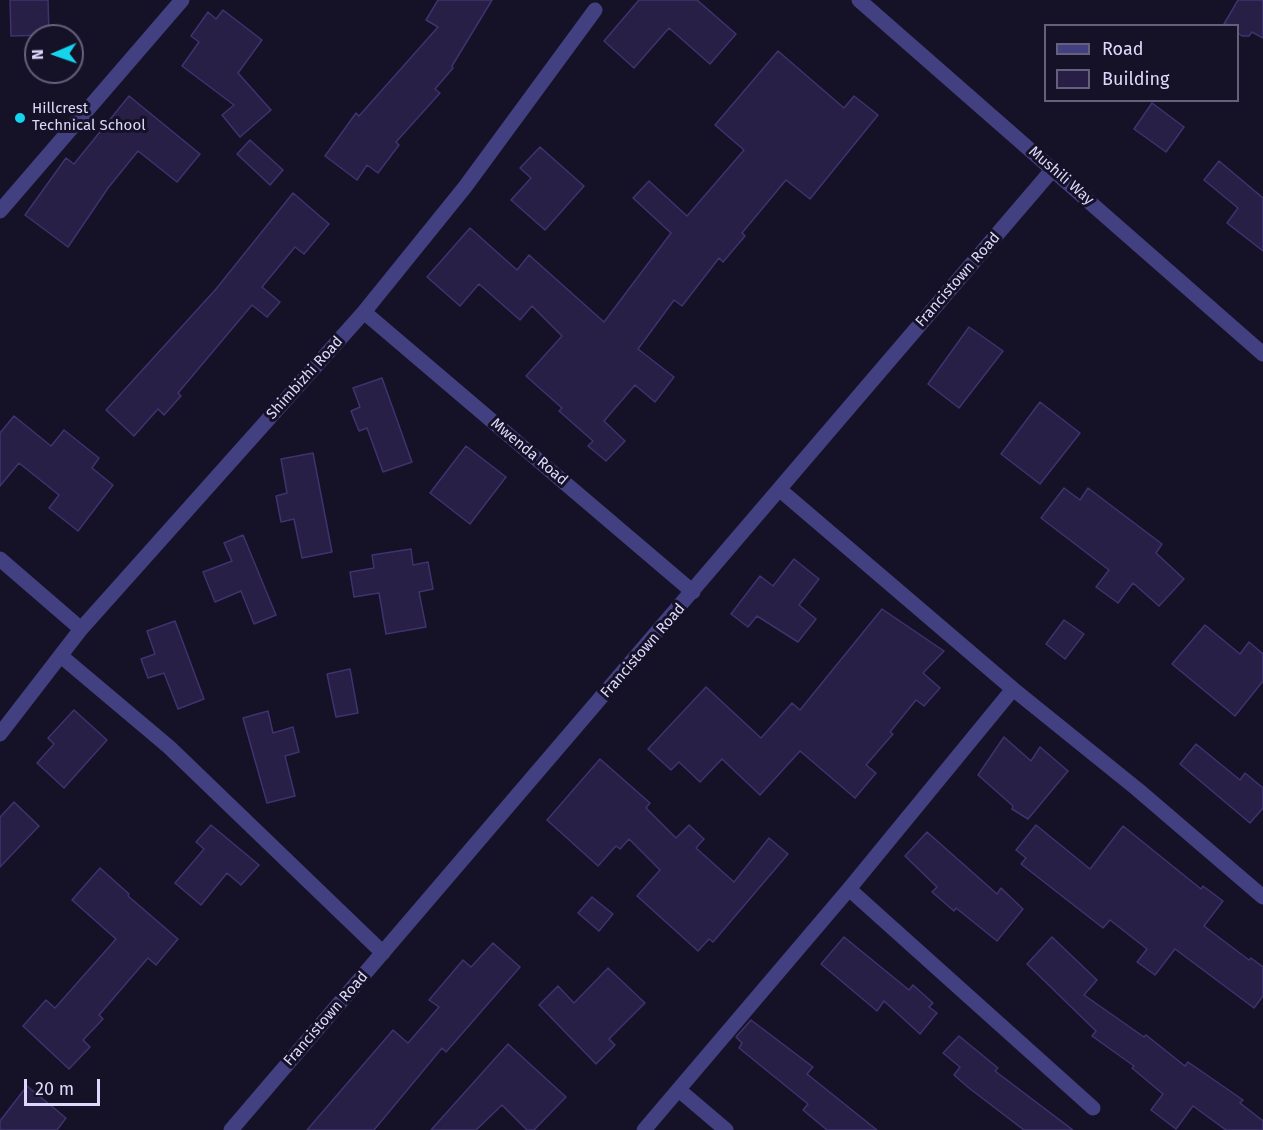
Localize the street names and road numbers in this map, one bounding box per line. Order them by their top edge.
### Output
street label: Mushili Way [1025,143,1097,209]
street label: Francistown Road [912,229,1004,331]
street label: Shimbizhi Road [263,333,347,423]
street label: Mwenda Road [487,415,571,489]
street label: Francistown Road [597,600,689,702]
street label: Francistown Road [280,968,372,1070]

